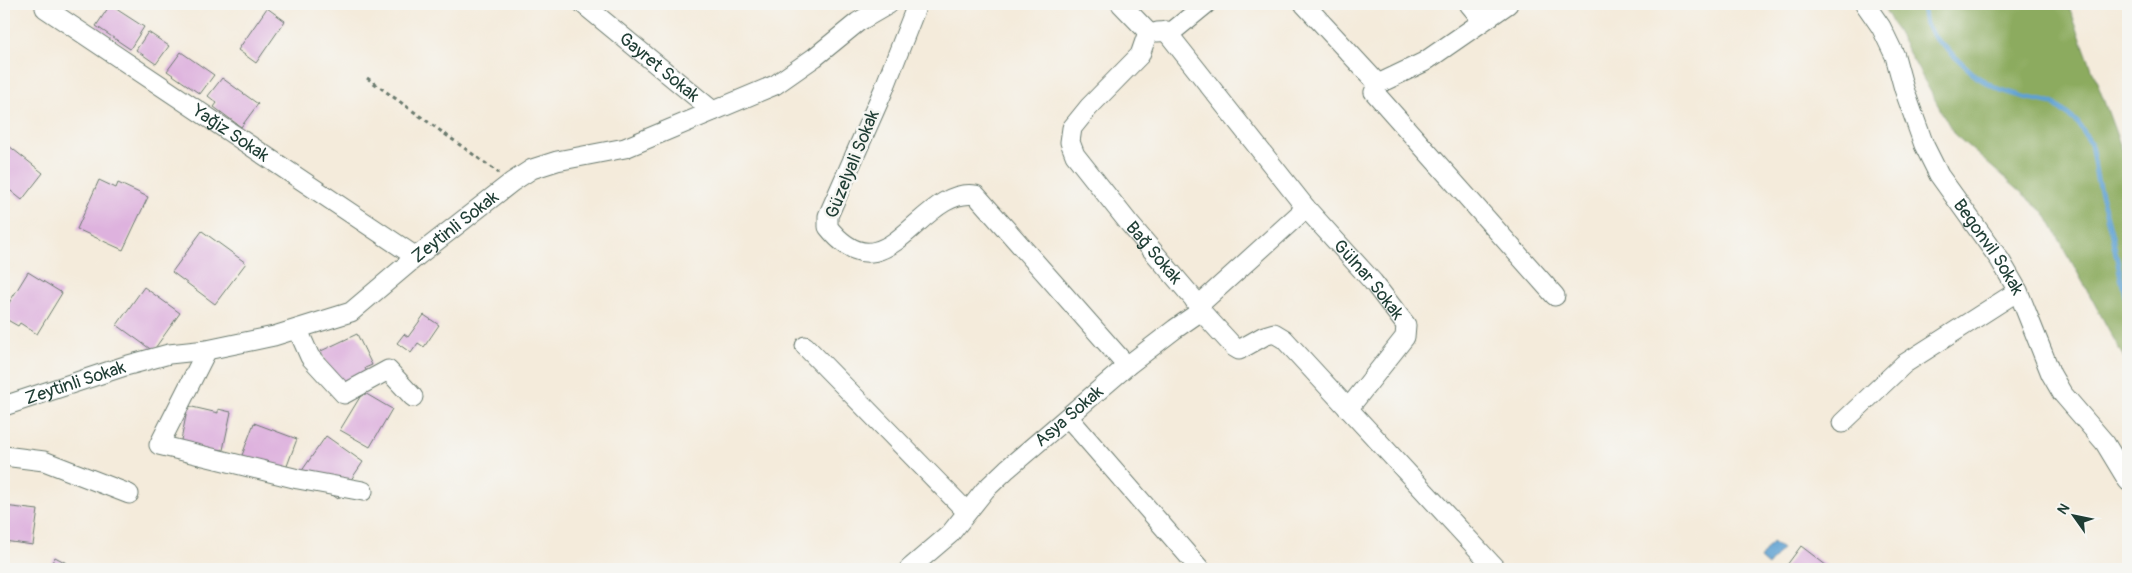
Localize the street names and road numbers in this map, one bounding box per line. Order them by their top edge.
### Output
street label: Gayret Sokak [614,27,705,108]
street label: Yağiz Sokak [187,99,274,167]
street label: Güzelyali Sokak [820,106,885,222]
street label: Zeytinli Sokak [407,185,504,268]
street label: Begonvil Sokak [1948,195,2029,300]
street label: Bağ Sokak [1121,217,1187,289]
street label: Gülnar Sokak [1328,235,1409,325]
street label: Zeytinli Sokak [22,355,129,410]
street label: Asya Sokak [1030,380,1109,452]

